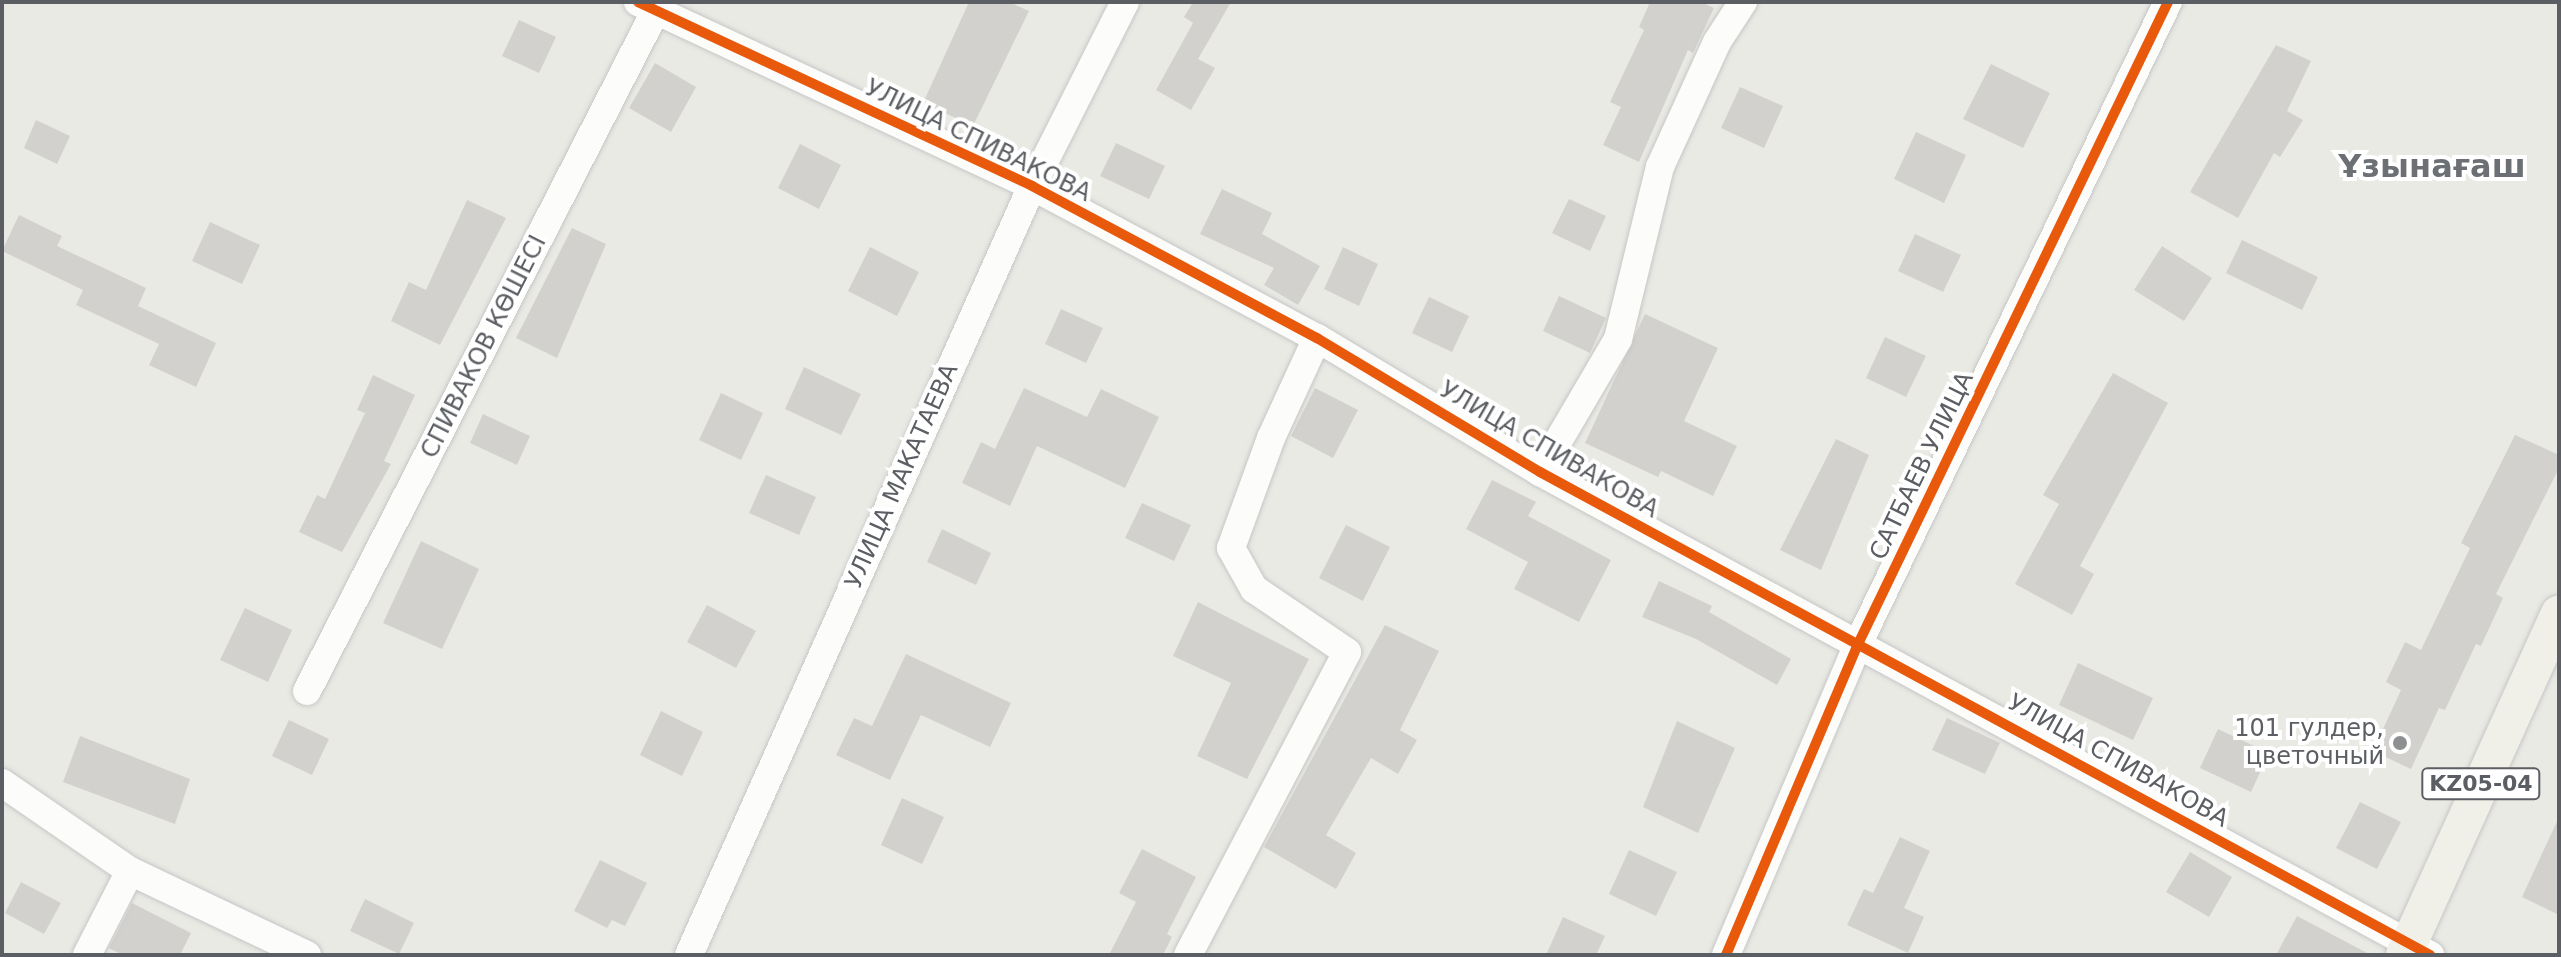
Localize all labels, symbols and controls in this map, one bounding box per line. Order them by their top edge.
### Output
street label: УЛИЦА СПИВАКОВА [860,74,1096,208]
district label: Ұзынағаш [2338,147,2526,185]
street label: СПИВАКОВ КӨШЕСІ [415,231,553,463]
street label: УЛИЦА МАКАТАЕВА [839,359,965,593]
street label: САТБАЕВ УЛИЦА [1864,367,1980,565]
street label: УЛИЦА СПИВАКОВА [1435,376,1663,524]
street label: УЛИЦА СПИВАКОВА [2003,688,2233,834]
place label: 101 гулдер, цветочный [2234,715,2384,771]
marker: 101 гулдер, цветочный [2391,734,2409,752]
road number: KZ05-04 [2421,766,2541,802]

